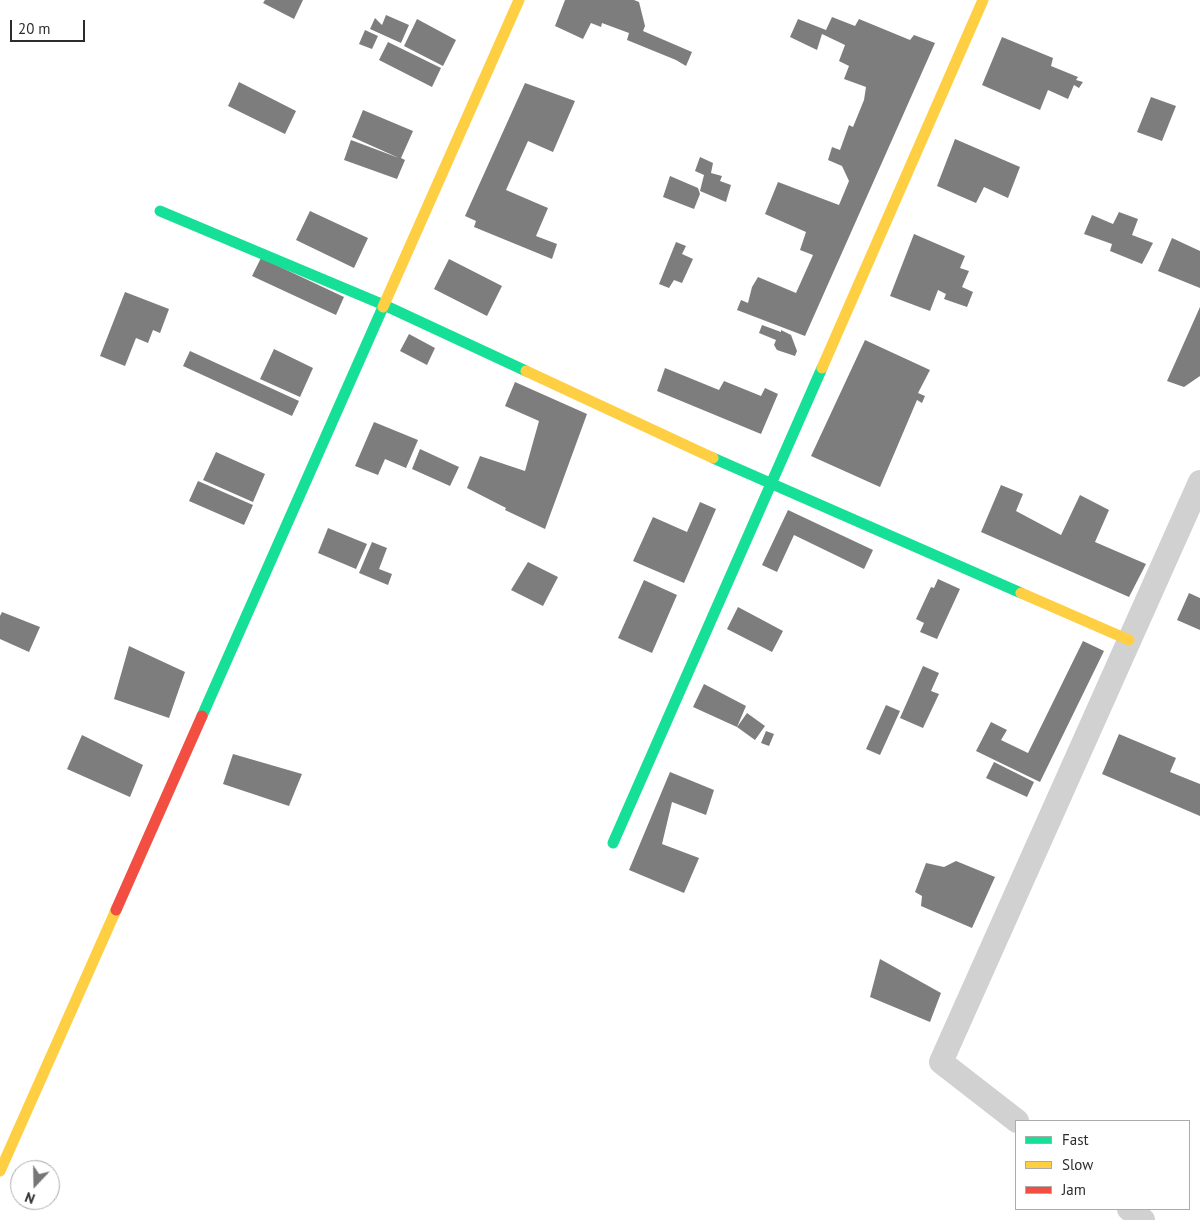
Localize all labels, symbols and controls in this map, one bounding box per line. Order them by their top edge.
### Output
scale bar [12,10,88,42]
text: 20 m [18,19,51,38]
legend [1015,1120,1190,1210]
text: Fast [1062,1130,1089,1149]
text: Slow [1062,1155,1093,1174]
north arrow [10,1160,60,1210]
text: Jam [1062,1180,1086,1199]
text: N [22,1188,38,1208]

